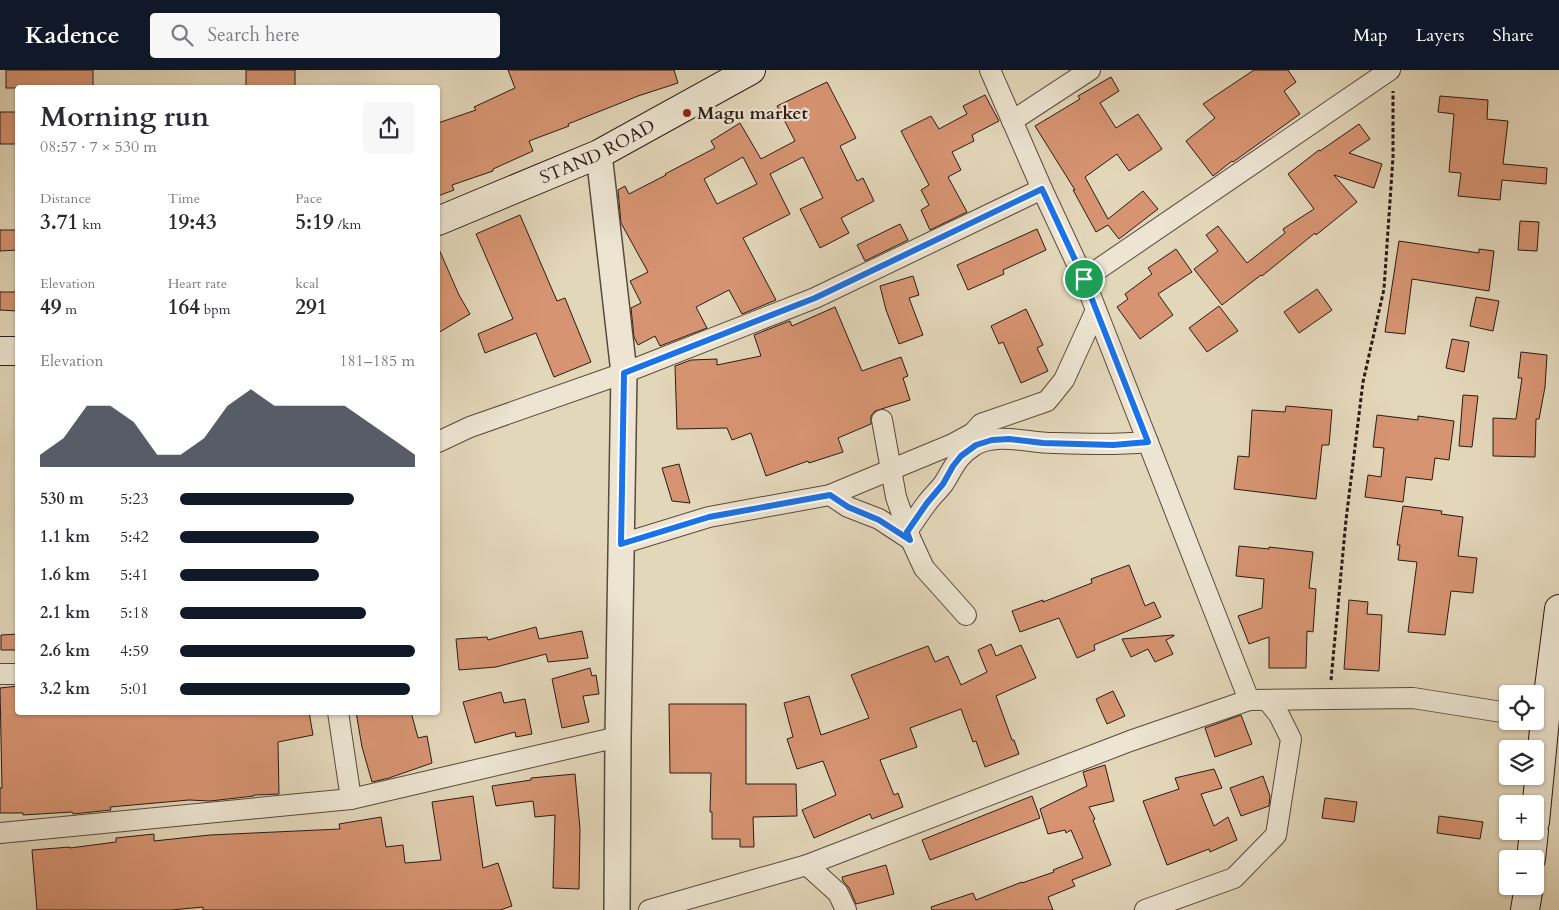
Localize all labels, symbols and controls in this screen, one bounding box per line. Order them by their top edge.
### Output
search box [150,13,500,58]
text: Kadence [25,19,120,52]
icon: search [168,21,196,49]
text: Search here [208,22,300,48]
text: Map [1353,23,1388,48]
text: Layers [1416,23,1465,48]
text: Share [1493,23,1534,48]
text: Morning run [40,98,209,136]
place label: Magu market [697,101,809,126]
button: share [363,102,415,154]
marker: Magu market [681,107,693,119]
street label: STAND ROAD [536,113,660,190]
text: 08:57 · 7 × 530 m [40,136,157,158]
text: Distance [40,189,91,208]
text: Time [168,189,200,208]
text: Pace [295,189,322,208]
text: 3.71 [40,208,78,237]
text: 19:43 [168,208,217,237]
text: 5:19 [295,208,334,237]
text: km [78,215,101,234]
text: /km [334,215,361,234]
pin [1063,258,1105,300]
icon: arrive [1070,265,1098,293]
text: Elevation [40,274,96,293]
text: Heart rate [168,274,227,293]
text: kcal [295,274,319,293]
text: 49 [40,293,62,322]
text: 164 [168,293,200,322]
text: 291 [295,293,328,322]
text: m [62,300,77,319]
text: bpm [200,300,231,319]
text: Elevation [40,350,104,372]
text: 181–185 m [339,350,415,372]
text: 530 m [40,488,84,510]
text: 5:23 [120,488,149,510]
text: 1.1 km [40,526,90,548]
text: 5:42 [120,526,149,548]
text: 1.6 km [40,564,90,586]
text: 5:41 [120,564,149,586]
text: 2.1 km [40,602,90,624]
text: 5:18 [120,602,149,624]
text: 2.6 km [40,640,90,662]
text: 4:59 [120,640,149,662]
text: 3.2 km [40,678,90,700]
text: 5:01 [120,678,149,700]
map controls [1499,685,1544,895]
button: locate [1499,685,1544,730]
button: layers [1499,740,1544,785]
button: + [1499,795,1544,840]
button: − [1499,850,1544,895]

